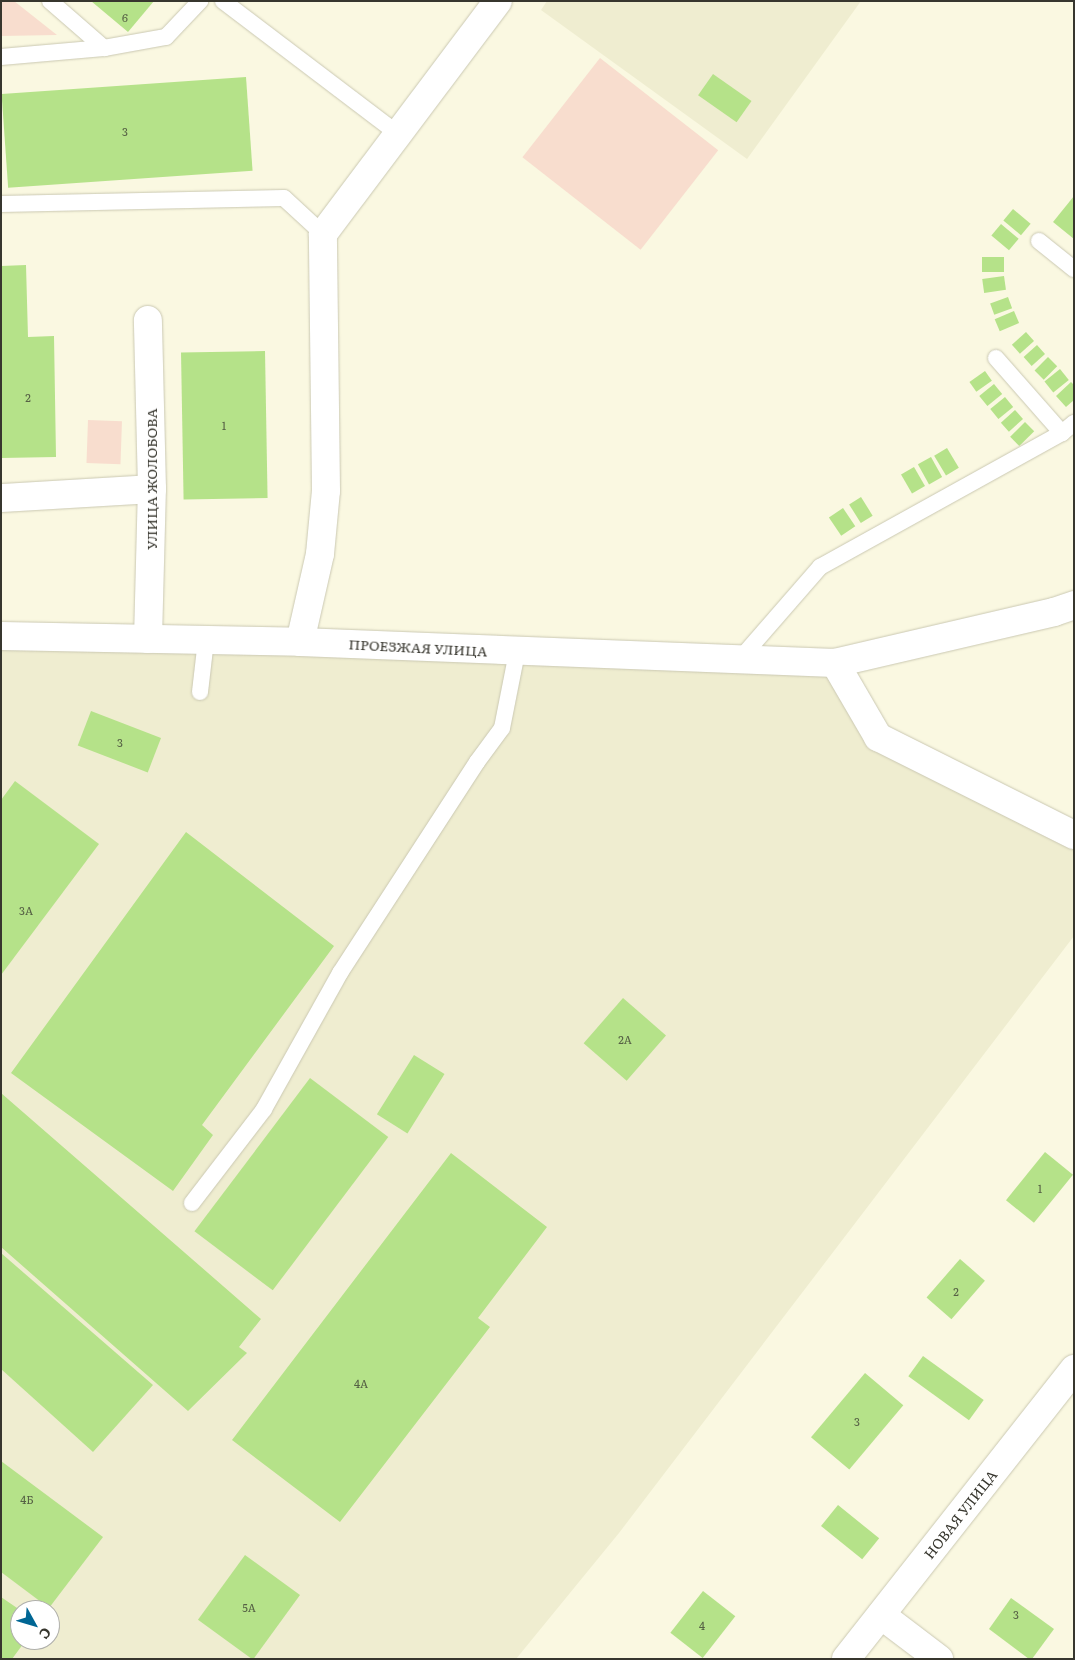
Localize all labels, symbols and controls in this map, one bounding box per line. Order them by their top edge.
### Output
house number: 6 [122,10,128,24]
house number: 3 [122,124,128,138]
house number: 2 [25,390,31,404]
street label: УЛИЦА ЖОЛОБОВА [143,408,159,550]
house number: 1 [222,418,226,432]
street label: ПРОЕЗЖАЯ УЛИЦА [348,635,488,659]
house number: 3 [117,735,123,749]
house number: 3А [19,903,33,917]
house number: 2А [618,1032,632,1046]
house number: 1 [1038,1181,1042,1195]
house number: 2 [953,1284,959,1298]
house number: 4А [354,1376,368,1390]
house number: 3 [854,1414,860,1428]
street label: НОВАЯ УЛИЦА [920,1466,1000,1562]
house number: 4Б [20,1492,34,1506]
north arrow [10,1600,60,1650]
house number: 5А [242,1600,256,1614]
house number: 3 [1013,1607,1019,1621]
house number: 4 [699,1618,705,1632]
text: С [35,1624,57,1644]

